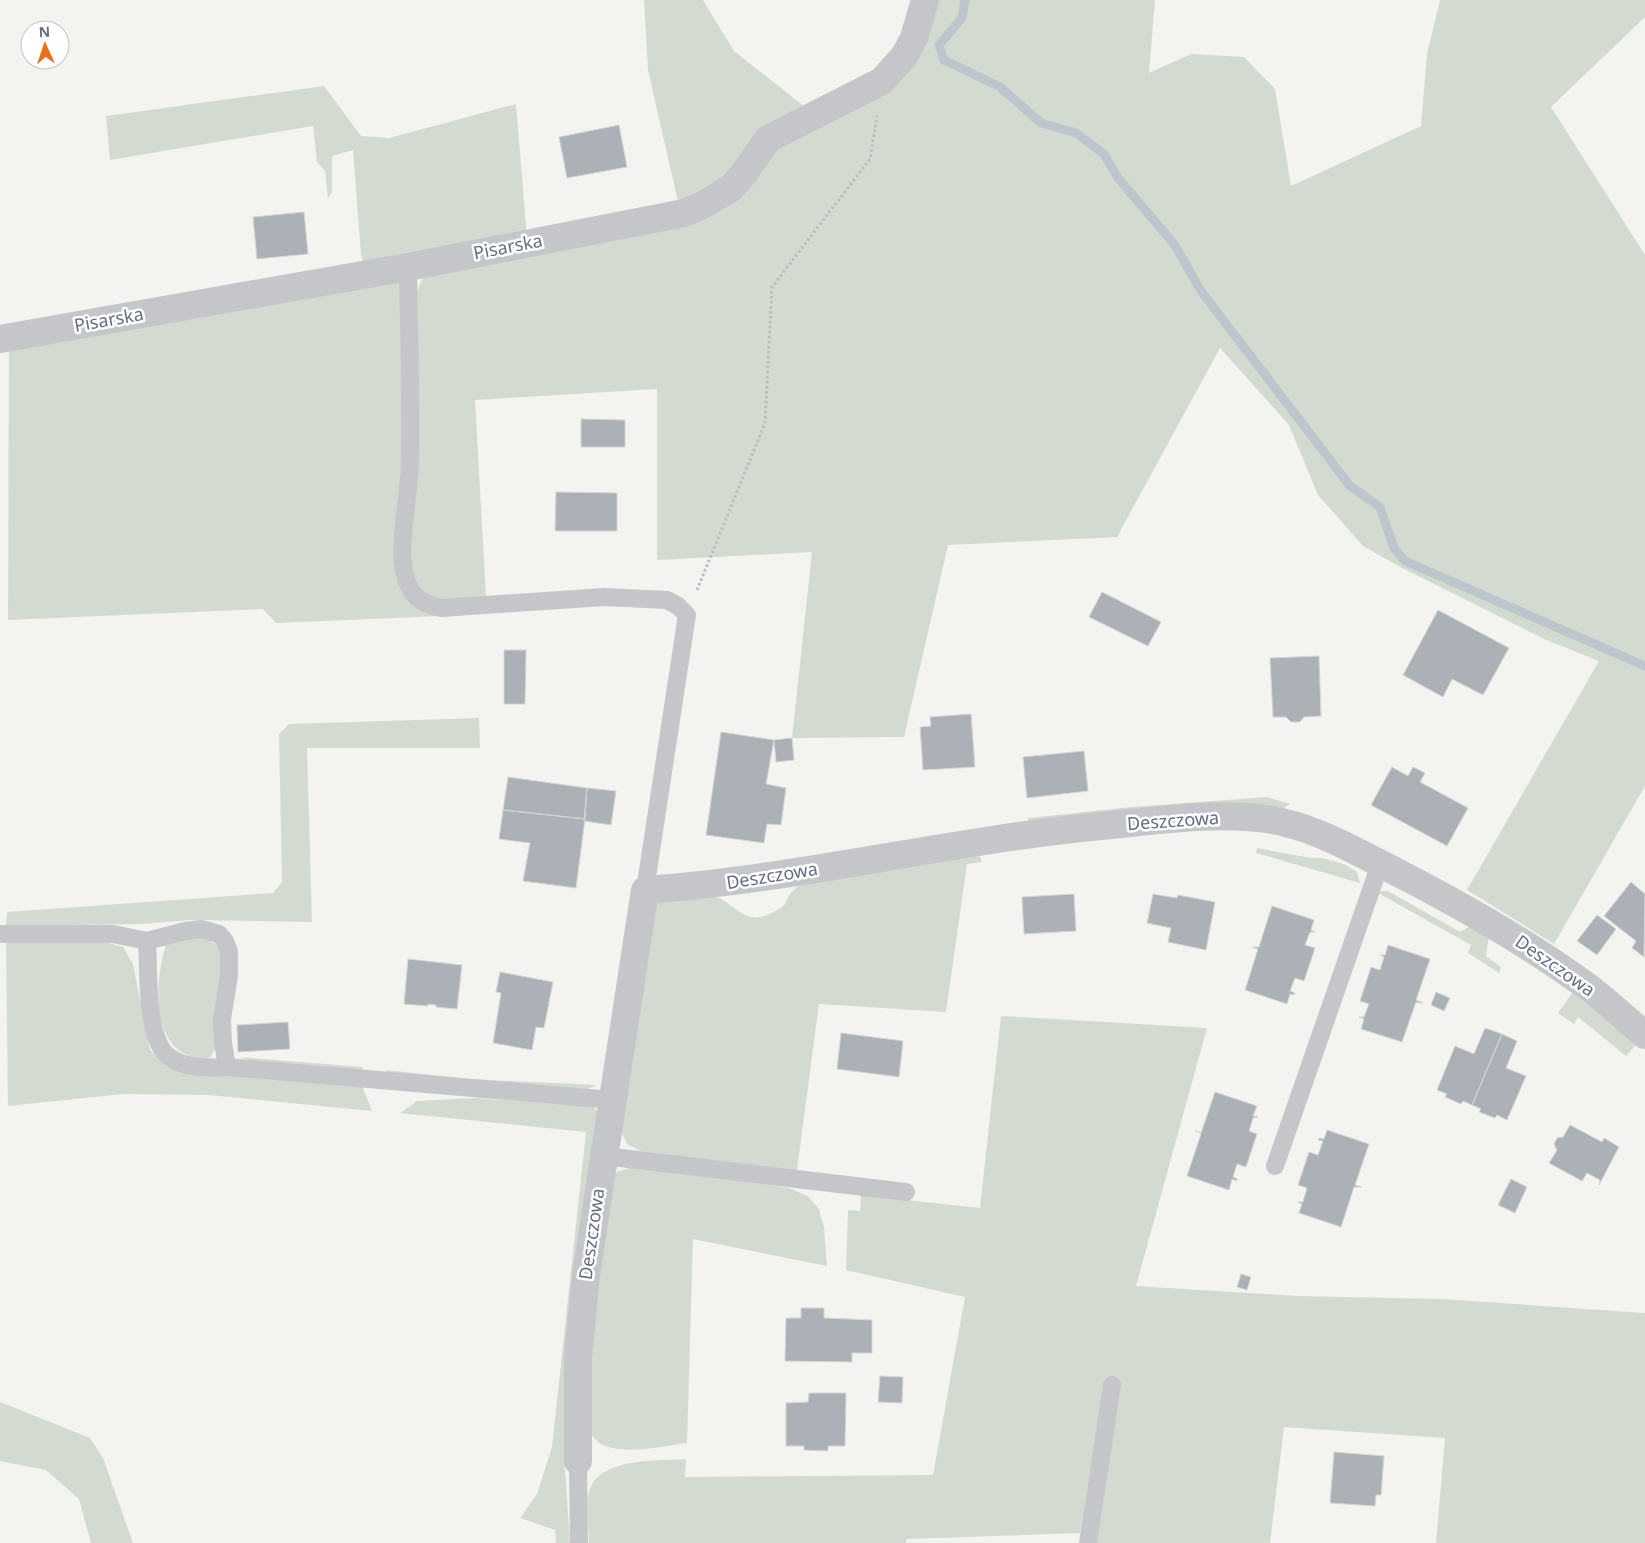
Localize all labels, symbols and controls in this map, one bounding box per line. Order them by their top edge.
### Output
north arrow [20,20,70,70]
text: N [38,22,50,41]
street label: Pisarska [471,228,544,264]
street label: Pisarska [72,301,145,337]
street label: Deszczowa [1126,805,1220,835]
street label: Deszczowa [724,856,819,894]
street label: Deszczowa [1511,929,1600,1001]
street label: Deszczowa [573,1187,609,1281]

